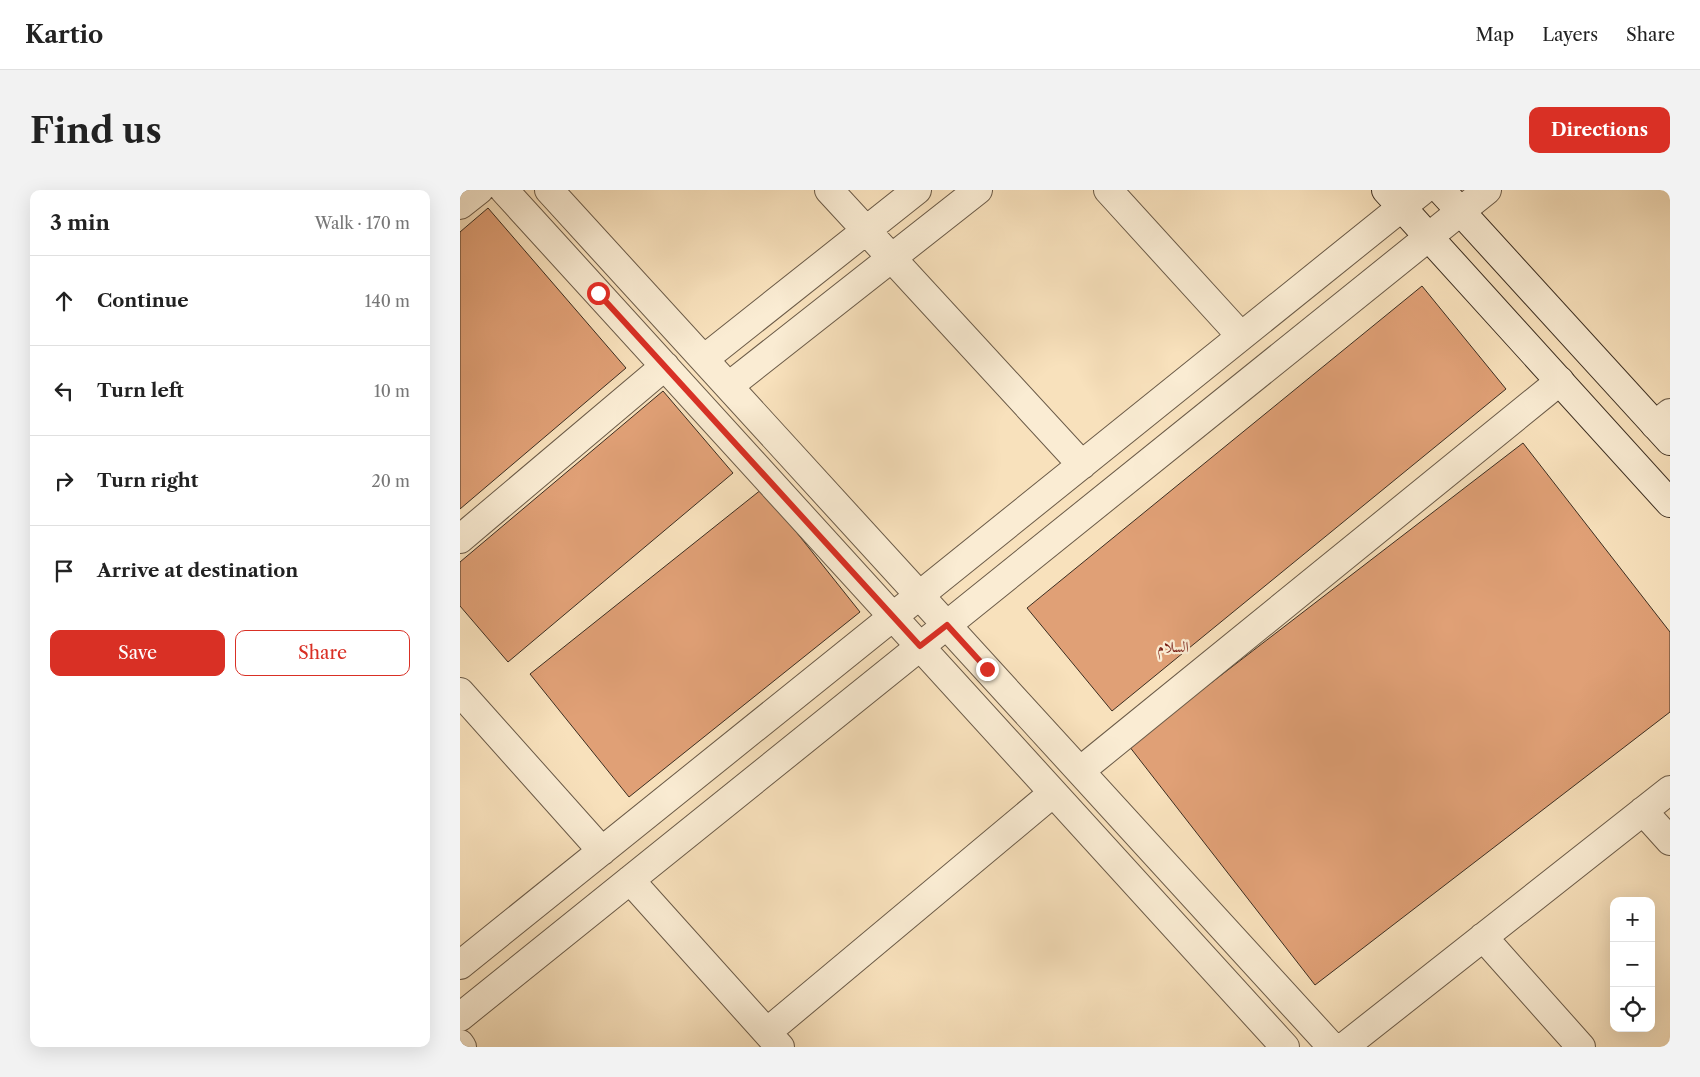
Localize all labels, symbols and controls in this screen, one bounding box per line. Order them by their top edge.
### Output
text: Kartio [25,20,103,49]
text: Map [1476,24,1514,46]
text: Layers [1542,24,1598,46]
text: Share [1626,24,1675,46]
button: Directions [1529,107,1670,153]
text: Find us [30,109,162,152]
text: 3 min [50,210,110,235]
text: Walk · 170 m [315,213,410,233]
route start [587,282,610,305]
icon: ahead [50,287,78,315]
text: Continue [97,289,189,312]
text: 140 m [365,291,410,311]
icon: left [50,377,78,405]
text: Turn left [97,379,184,402]
text: 10 m [374,381,410,401]
icon: right [50,467,78,495]
text: Turn right [97,469,198,492]
text: 20 m [371,471,410,491]
icon: arrive [50,557,78,585]
text: Arrive at destination [97,559,298,582]
button: Save [50,630,225,676]
button: Share [235,630,410,676]
district label: السلام [1157,637,1189,660]
route end [976,658,999,681]
map controls [1610,897,1655,1032]
button: + [1610,897,1655,942]
button: − [1610,942,1655,987]
button: locate [1610,987,1655,1032]

